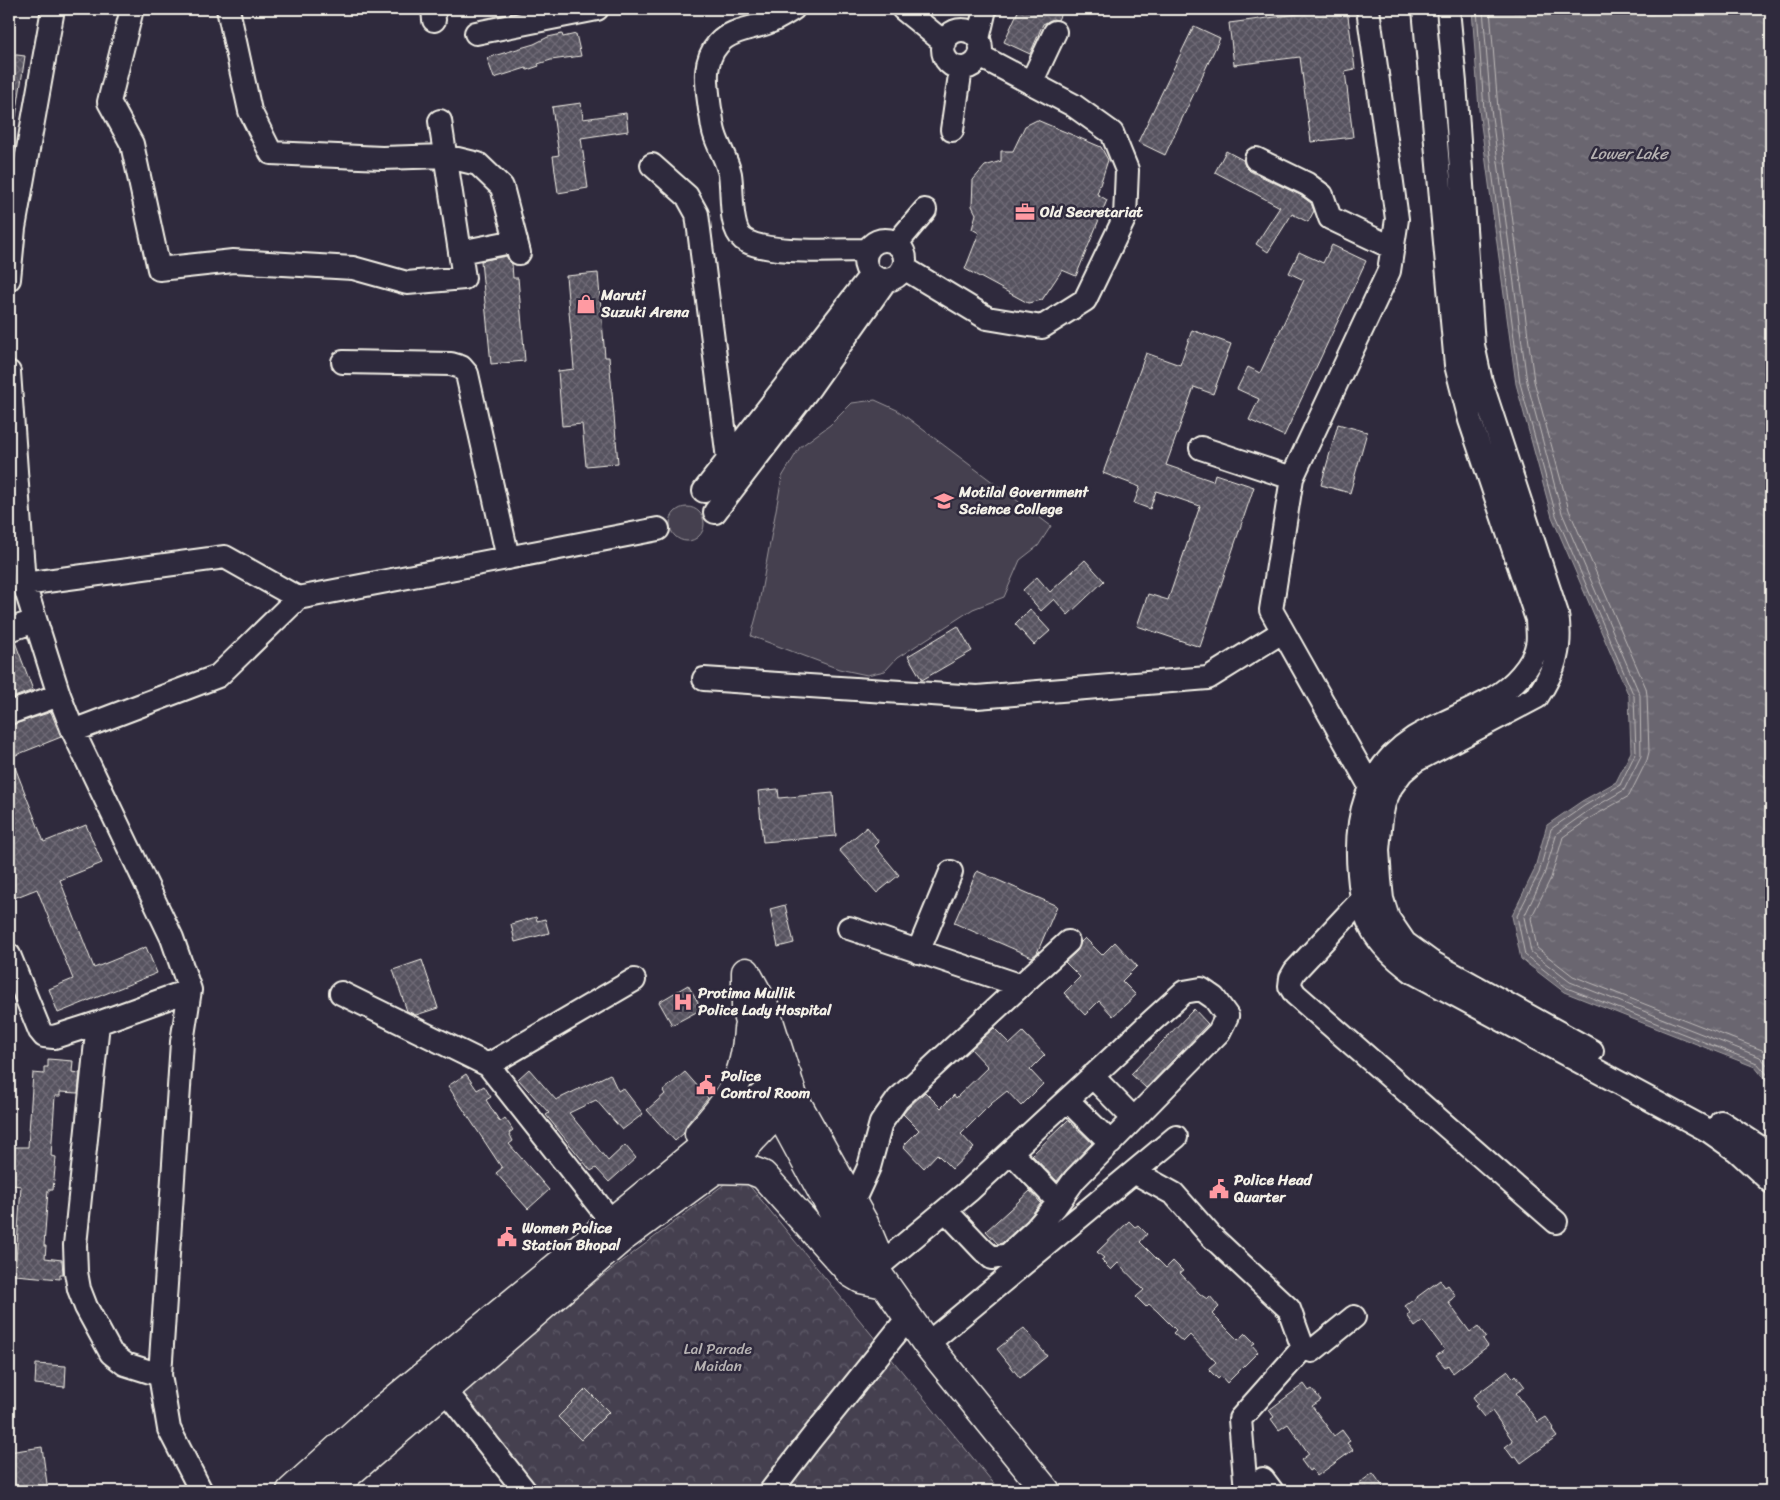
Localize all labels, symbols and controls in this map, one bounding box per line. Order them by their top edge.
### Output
water label: Lower Lake [1590,139,1670,168]
place label: Old Secretariat [1039,199,1143,225]
office icon: Old Secretariat [1014,201,1036,223]
place label: Maruti Suzuki Arena [600,282,689,325]
shop icon: Maruti Suzuki Arena [575,293,597,315]
place label: Motilal Government Science College [958,479,1089,522]
school or university icon: Motilal Government Science College [933,490,955,512]
place label: Protima Mullik Police Lady Hospital [698,980,832,1023]
hospital icon: Protima Mullik Police Lady Hospital [672,991,694,1013]
place label: Police Control Room [720,1063,811,1106]
public building icon: Police Control Room [695,1074,717,1096]
place label: Police Head Quarter [1233,1167,1314,1210]
public building icon: Police Head Quarter [1208,1178,1230,1200]
place label: Women Police Station Bhopal [521,1215,621,1258]
public building icon: Women Police Station Bhopal [496,1226,518,1248]
park label: Lal Parade Maidan [684,1336,752,1379]

